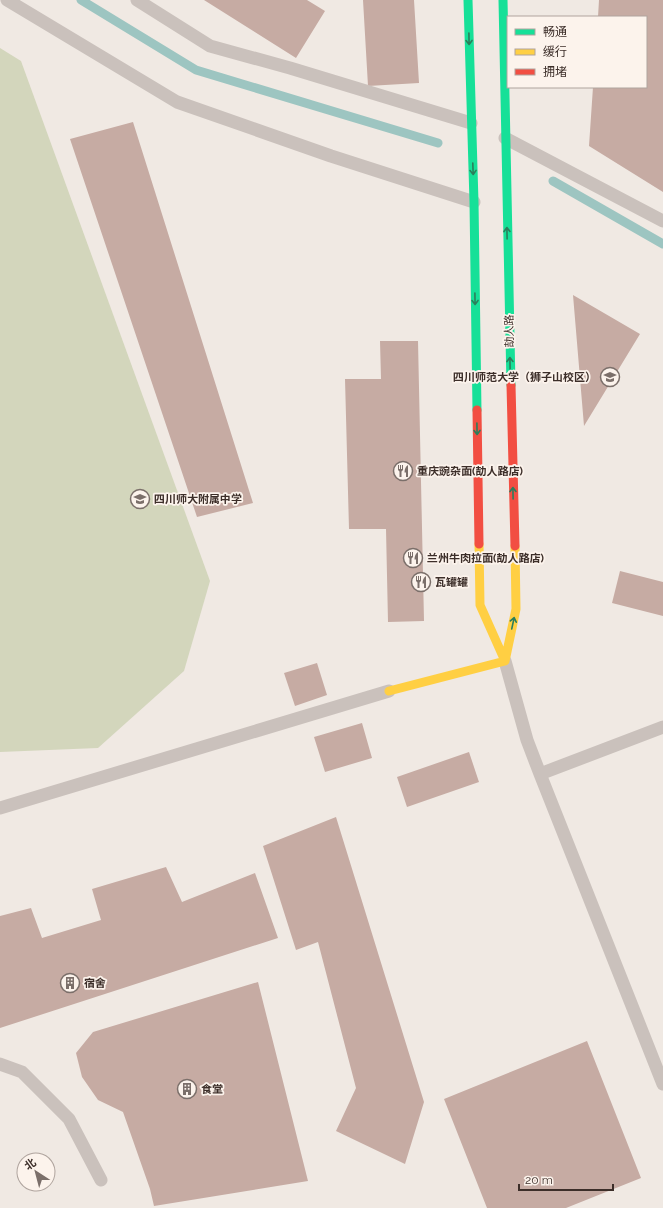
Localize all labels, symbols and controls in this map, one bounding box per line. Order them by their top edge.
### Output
legend [507,16,647,88]
text: 畅通 [543,25,567,39]
one-way arrow [465,32,473,45]
text: 缓行 [543,45,567,59]
text: 拥堵 [543,65,567,79]
one-way arrow [469,162,476,175]
one-way arrow [503,227,511,240]
one-way arrow [471,292,479,305]
street label: 劼人路 [503,314,516,348]
one-way arrow [506,357,514,370]
school or university icon: 四川师范大学（狮子山校区） [599,366,621,388]
place label: 四川师范大学（狮子山校区） [453,371,596,384]
one-way arrow [473,422,481,435]
restaurant icon: 重庆豌杂面(劼人路店) [392,460,414,482]
place label: 重庆豌杂面(劼人路店) [417,465,523,478]
one-way arrow [509,487,517,500]
school or university icon: 四川师大附属中学 [129,488,151,510]
place label: 四川师大附属中学 [154,493,242,506]
restaurant icon: 兰州牛肉拉面(劼人路店) [402,547,424,569]
place label: 兰州牛肉拉面(劼人路店) [427,552,544,565]
restaurant icon: 瓦罐罐 [410,571,432,593]
place label: 瓦罐罐 [435,576,468,589]
one-way arrow [509,616,517,629]
building icon: 宿舍 [59,972,81,994]
place label: 宿舍 [84,977,106,990]
building icon: 食堂 [176,1078,198,1100]
place label: 食堂 [201,1083,223,1096]
north arrow [16,1152,56,1192]
text: 北 [22,1156,39,1173]
scale bar [519,1166,613,1192]
text: 20 m [525,1173,553,1187]

